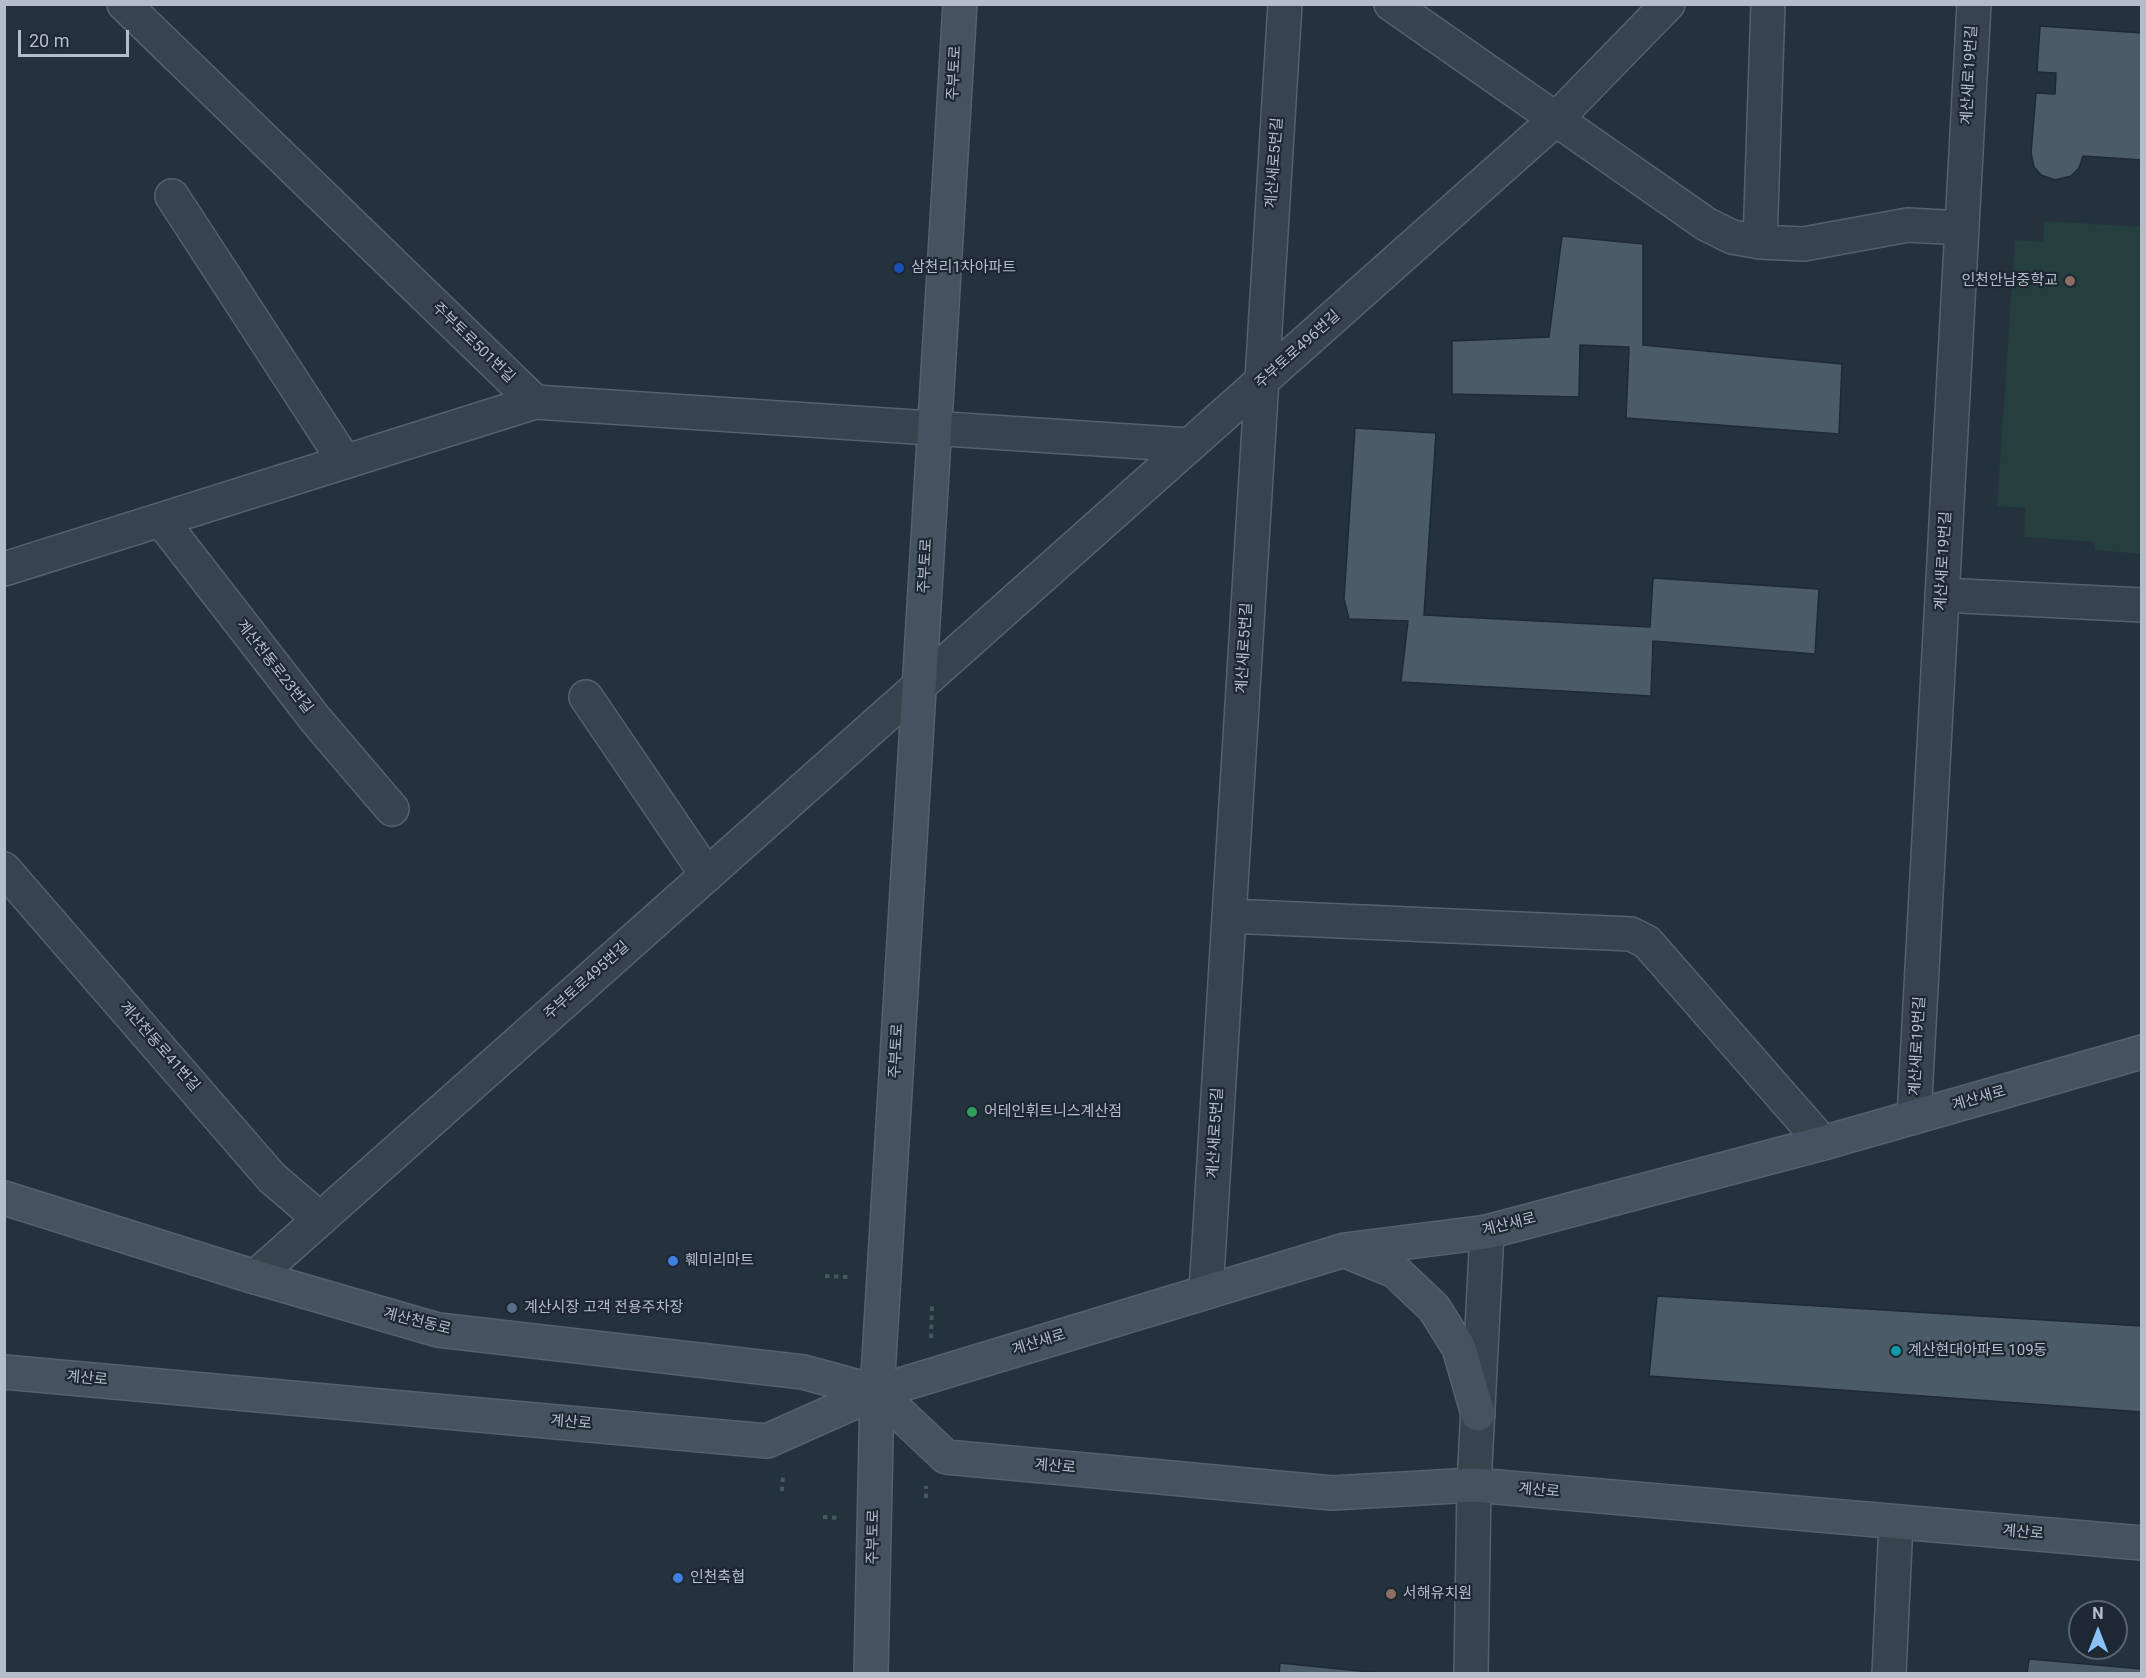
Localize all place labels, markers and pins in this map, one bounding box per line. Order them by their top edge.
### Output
place label: 삼천리1차아파트 [911,259,1016,277]
marker: 삼천리1차아파트 [892,261,906,275]
place label: 인천안남중학교 [1961,272,2058,290]
marker: 인천안남중학교 [2063,274,2077,288]
place label: 어테인휘트니스계산점 [984,1103,1122,1121]
marker: 어테인휘트니스계산점 [965,1105,979,1119]
place label: 훼미리마트 [685,1252,754,1270]
marker: 훼미리마트 [666,1254,680,1268]
place label: 계산시장 고객 전용주차장 [524,1299,683,1317]
marker: 계산시장 고객 전용주차장 [505,1301,519,1315]
place label: 계산현대아파트 109동 [1908,1342,2047,1360]
marker: 계산현대아파트 109동 [1889,1344,1903,1358]
place label: 인천축협 [690,1569,745,1587]
marker: 인천축협 [671,1571,685,1585]
place label: 서해유치원 [1403,1585,1472,1603]
marker: 서해유치원 [1384,1587,1398,1601]

